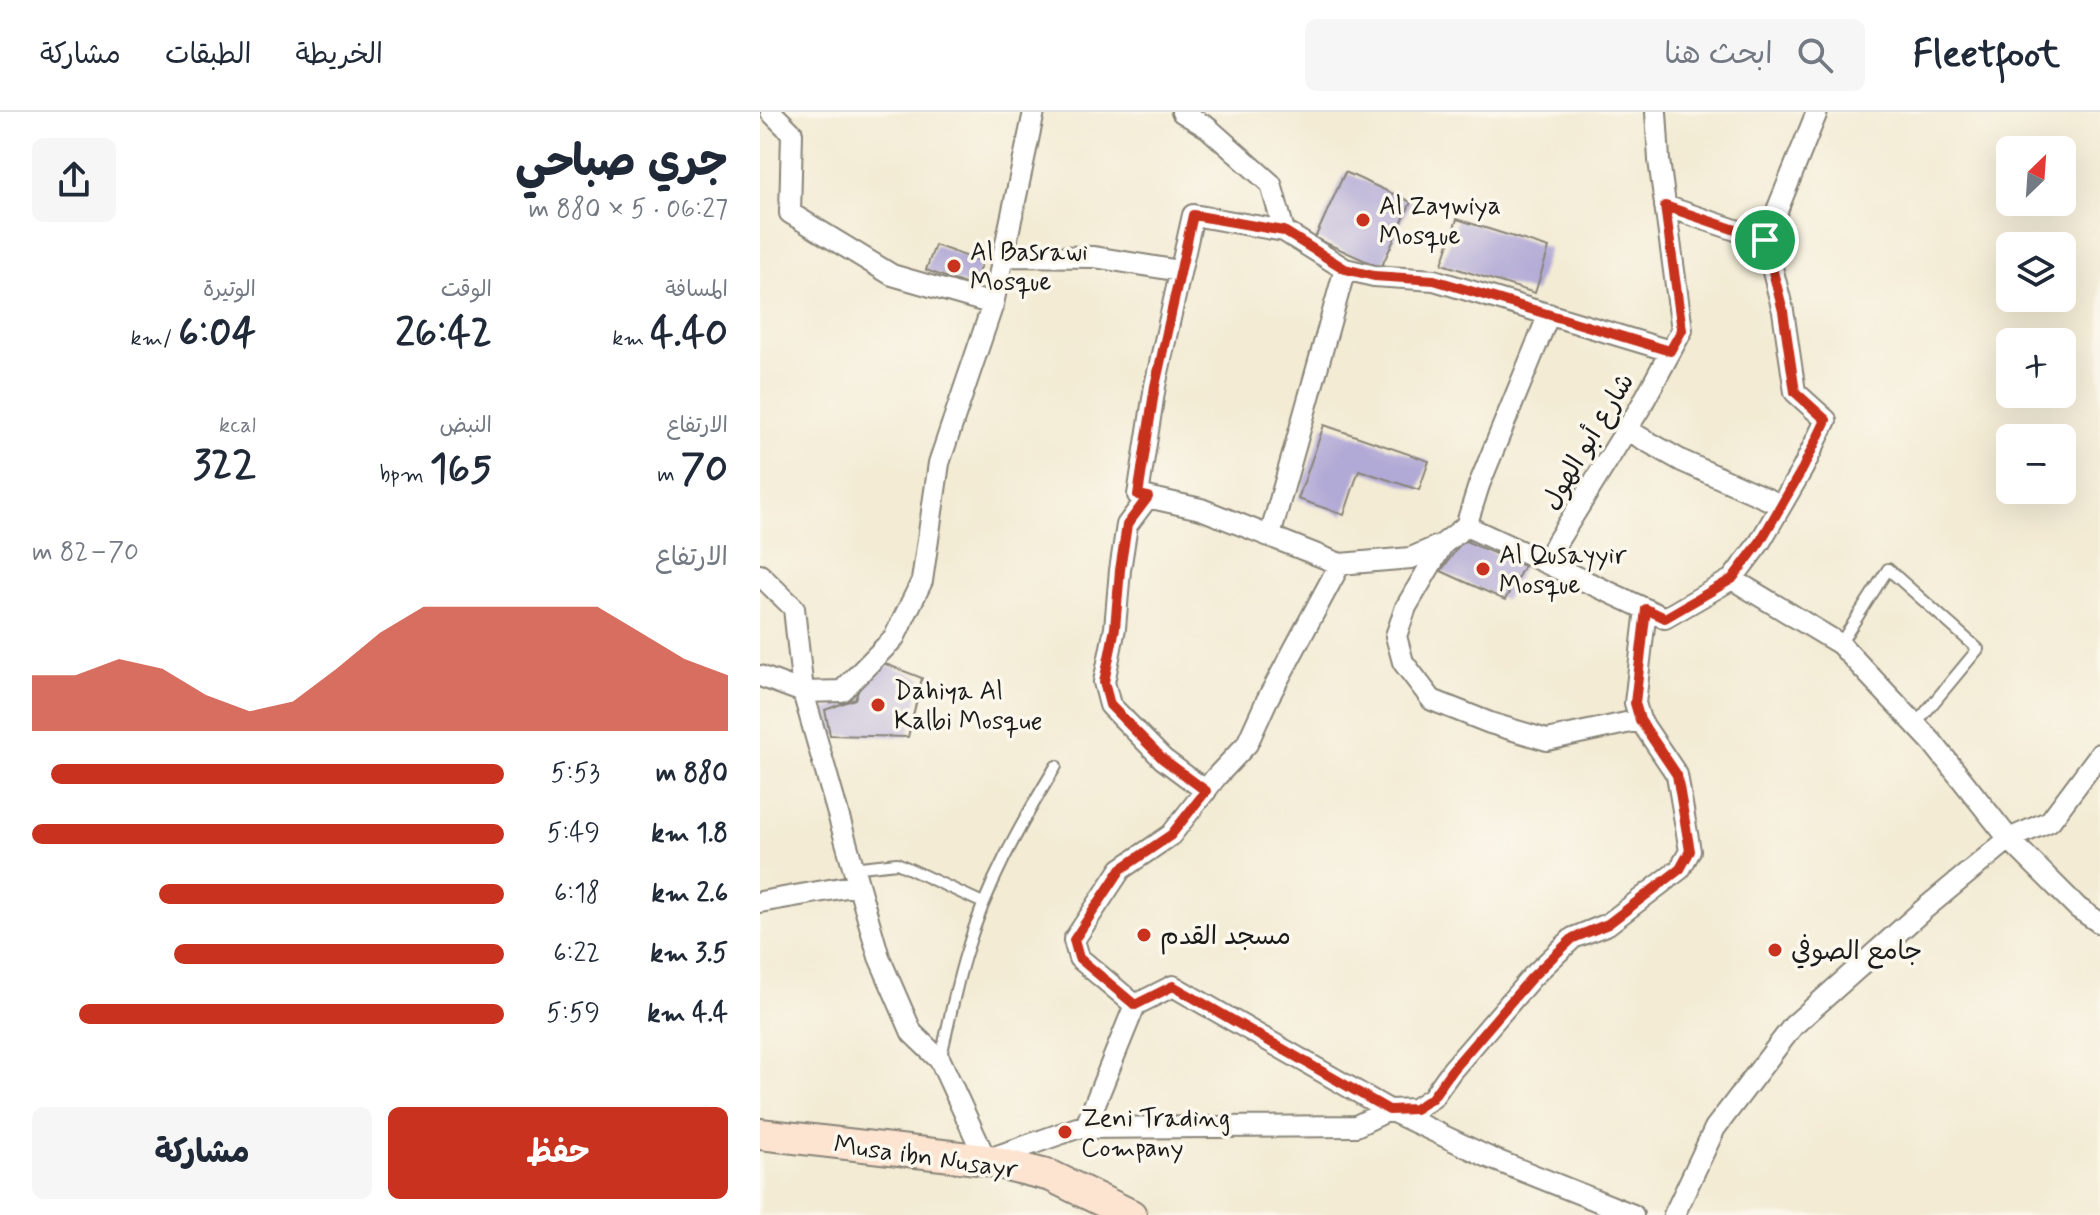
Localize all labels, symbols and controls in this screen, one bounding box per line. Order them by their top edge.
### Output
search box [1305,19,1865,91]
text: Fleetfoot [1913,31,2060,80]
icon: search [1793,33,1837,77]
text: ابحث هنا [1664,35,1773,74]
text: مشاركة [40,37,121,74]
text: الطبقات [165,37,251,74]
text: الخريطة [295,37,383,74]
text: جري صباحي [515,134,728,192]
north arrow [1996,136,2076,216]
map controls [1996,136,2076,504]
button: share [32,138,116,222]
place label: Al Zaywiya Mosque [1379,190,1501,254]
text: 06:27 · 5 × 880 m [528,193,728,227]
pin [1731,206,1799,274]
marker: Al Zaywiya Mosque [1354,211,1372,229]
icon: arrive [1743,218,1787,262]
button: layers [1996,232,2076,312]
place label: Al Basrawi Mosque [970,236,1088,300]
marker: Al Basrawi Mosque [945,257,963,275]
text: الوتيرة [203,276,256,304]
text: الوقت [441,276,492,304]
text: المسافة [665,276,728,304]
text: 6:04 [178,308,256,360]
text: 26:42 [395,308,492,360]
text: 4.40 [650,308,728,360]
text: /km [131,325,178,353]
text: km [612,325,650,353]
button: + [1996,328,2076,408]
street label: شارع أبو الهول [1535,367,1643,517]
text: kcal [219,412,256,440]
text: النبض [439,412,492,440]
text: الارتفاع [666,412,728,440]
button: − [1996,424,2076,504]
text: 322 [193,440,256,492]
text: 165 [430,444,492,496]
text: 70 [681,444,728,496]
text: bpm [379,461,430,489]
text: m [657,461,681,489]
text: 70–82 m [32,536,139,570]
place label: Al Qusayyir Mosque [1499,539,1627,603]
text: الارتفاع [655,541,728,575]
marker: Al Qusayyir Mosque [1474,560,1492,578]
place label: Dahiya Al Kalbi Mosque [894,675,1043,739]
marker: Dahiya Al Kalbi Mosque [869,696,887,714]
text: 5:53 [551,757,600,791]
text: 880 m [656,757,728,791]
text: 5:49 [547,817,600,851]
text: 1.8 km [651,817,728,851]
text: 6:18 [554,877,600,911]
text: 2.6 km [652,877,728,911]
place label: مسجد القدم [1160,920,1291,955]
marker: مسجد القدم [1135,926,1153,944]
place label: جامع الصوفي [1791,934,1922,969]
text: 6:22 [553,937,600,971]
text: 3.5 km [650,937,728,971]
marker: جامع الصوفي [1766,941,1784,959]
text: 5:59 [546,997,600,1031]
text: 4.4 km [647,997,728,1031]
place label: Zeni Trading Company [1081,1102,1230,1166]
button: مشاركة [32,1107,372,1199]
button: حفظ [388,1107,728,1199]
marker: Zeni Trading Company [1056,1123,1074,1141]
street label: Musa ibn Nusayr [832,1128,1021,1188]

